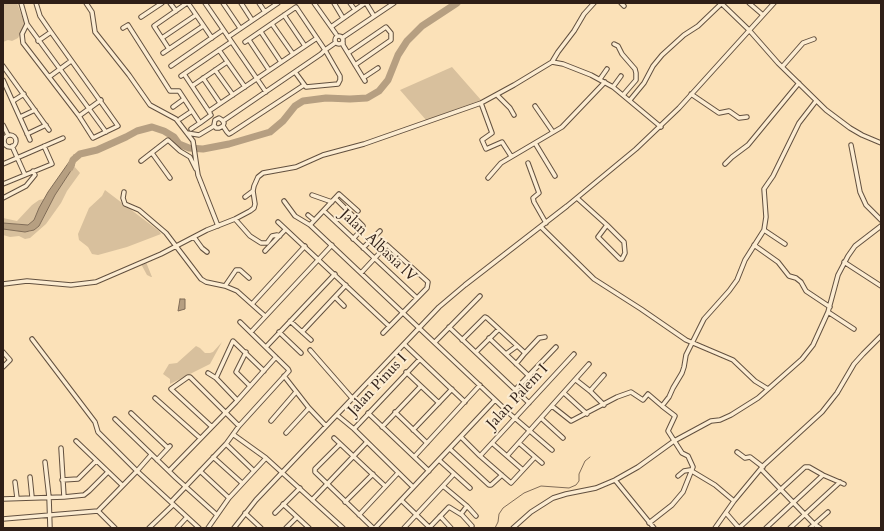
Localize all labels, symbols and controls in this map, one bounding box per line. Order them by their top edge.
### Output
street label: Jalan Albasia lV [336,206,420,286]
street label: Jalan Pinus I [345,350,411,420]
street label: Jalan Palem I [483,361,553,433]

